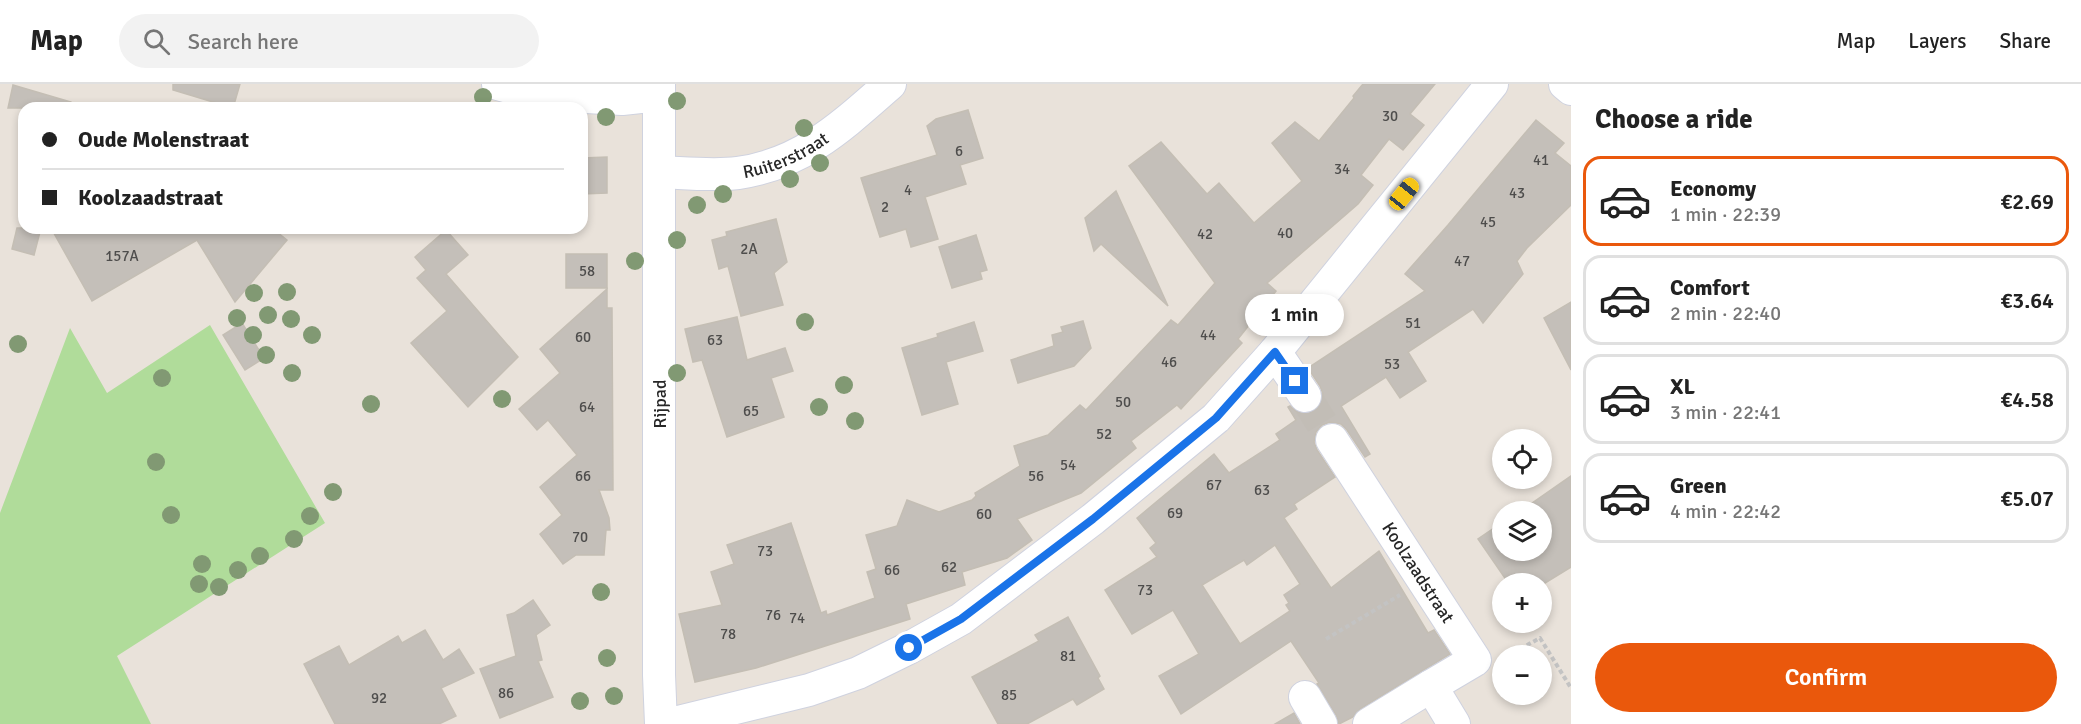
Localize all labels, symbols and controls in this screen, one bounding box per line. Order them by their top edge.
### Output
search box [119,14,539,68]
text: Map [30,24,83,58]
icon: search [140,25,173,58]
text: Search here [188,28,299,55]
text: Map [1837,28,1875,54]
text: Layers [1908,28,1966,54]
text: Share [1999,28,2051,54]
text: Choose a ride [1595,103,1753,136]
house number: 30 [1382,107,1398,125]
text: Oude Molenstraat [78,126,249,153]
street label: Ruiterstraat [741,127,833,183]
house number: 6 [955,142,963,160]
house number: 41 [1533,151,1549,169]
house number: 34 [1334,160,1350,178]
car [1386,174,1422,214]
icon: car [1598,174,1652,228]
text: Economy [1670,175,1756,202]
house number: 4 [904,181,912,199]
text: Koolzaadstraat [78,184,223,211]
house number: 43 [1509,184,1525,202]
text: €2.69 [2000,188,2054,215]
house number: 2 [881,198,889,216]
text: 1 min · 22:39 [1670,202,1781,227]
house number: 45 [1480,213,1496,231]
house number: 40 [1277,224,1293,242]
house number: 42 [1197,225,1213,243]
house number: 2A [740,240,758,258]
house number: 157A [105,247,139,265]
house number: 47 [1454,252,1470,270]
house number: 58 [579,262,595,280]
icon: car [1598,273,1652,327]
text: Comfort [1670,274,1750,301]
text: €3.64 [2000,287,2054,314]
callout: 1 min [1246,294,1344,336]
text: 2 min · 22:40 [1670,301,1781,326]
text: 1 min [1271,302,1318,327]
house number: 51 [1405,314,1421,332]
house number: 44 [1200,326,1216,344]
house number: 60 [575,328,591,346]
house number: 63 [707,331,723,349]
house number: 46 [1161,353,1177,371]
house number: 53 [1384,355,1400,373]
route end [1281,367,1308,394]
icon: car [1598,372,1652,426]
text: XL [1670,373,1695,400]
street label: Rijpad [649,380,671,428]
text: €4.58 [2000,386,2054,413]
house number: 50 [1115,393,1131,411]
house number: 64 [579,398,595,416]
text: 3 min · 22:41 [1670,400,1781,425]
house number: 65 [743,402,759,420]
house number: 52 [1096,425,1112,443]
map controls [1492,429,1552,705]
button: locate [1492,429,1552,489]
house number: 54 [1060,456,1076,474]
house number: 66 [575,467,591,485]
house number: 56 [1028,467,1044,485]
icon: car [1598,471,1652,525]
text: Green [1670,472,1727,499]
house number: 67 [1206,476,1222,494]
house number: 63 [1254,481,1270,499]
text: €5.07 [2000,485,2054,512]
text: 4 min · 22:42 [1670,499,1781,524]
button: layers [1492,501,1552,561]
house number: 69 [1167,504,1183,522]
house number: 60 [976,505,992,523]
street label: Koolzaadstraat [1377,518,1459,627]
house number: 70 [572,528,588,546]
house number: 73 [757,542,773,560]
house number: 62 [941,558,957,576]
house number: 66 [884,561,900,579]
button: + [1492,573,1552,633]
house number: 73 [1137,581,1153,599]
house number: 76 [765,606,781,624]
house number: 74 [789,609,805,627]
house number: 78 [720,625,736,643]
route start [895,634,922,661]
button: Confirm [1595,643,2057,712]
button: − [1492,645,1552,705]
house number: 81 [1060,647,1076,665]
house number: 86 [498,684,514,702]
house number: 85 [1001,686,1017,704]
house number: 92 [371,689,387,707]

